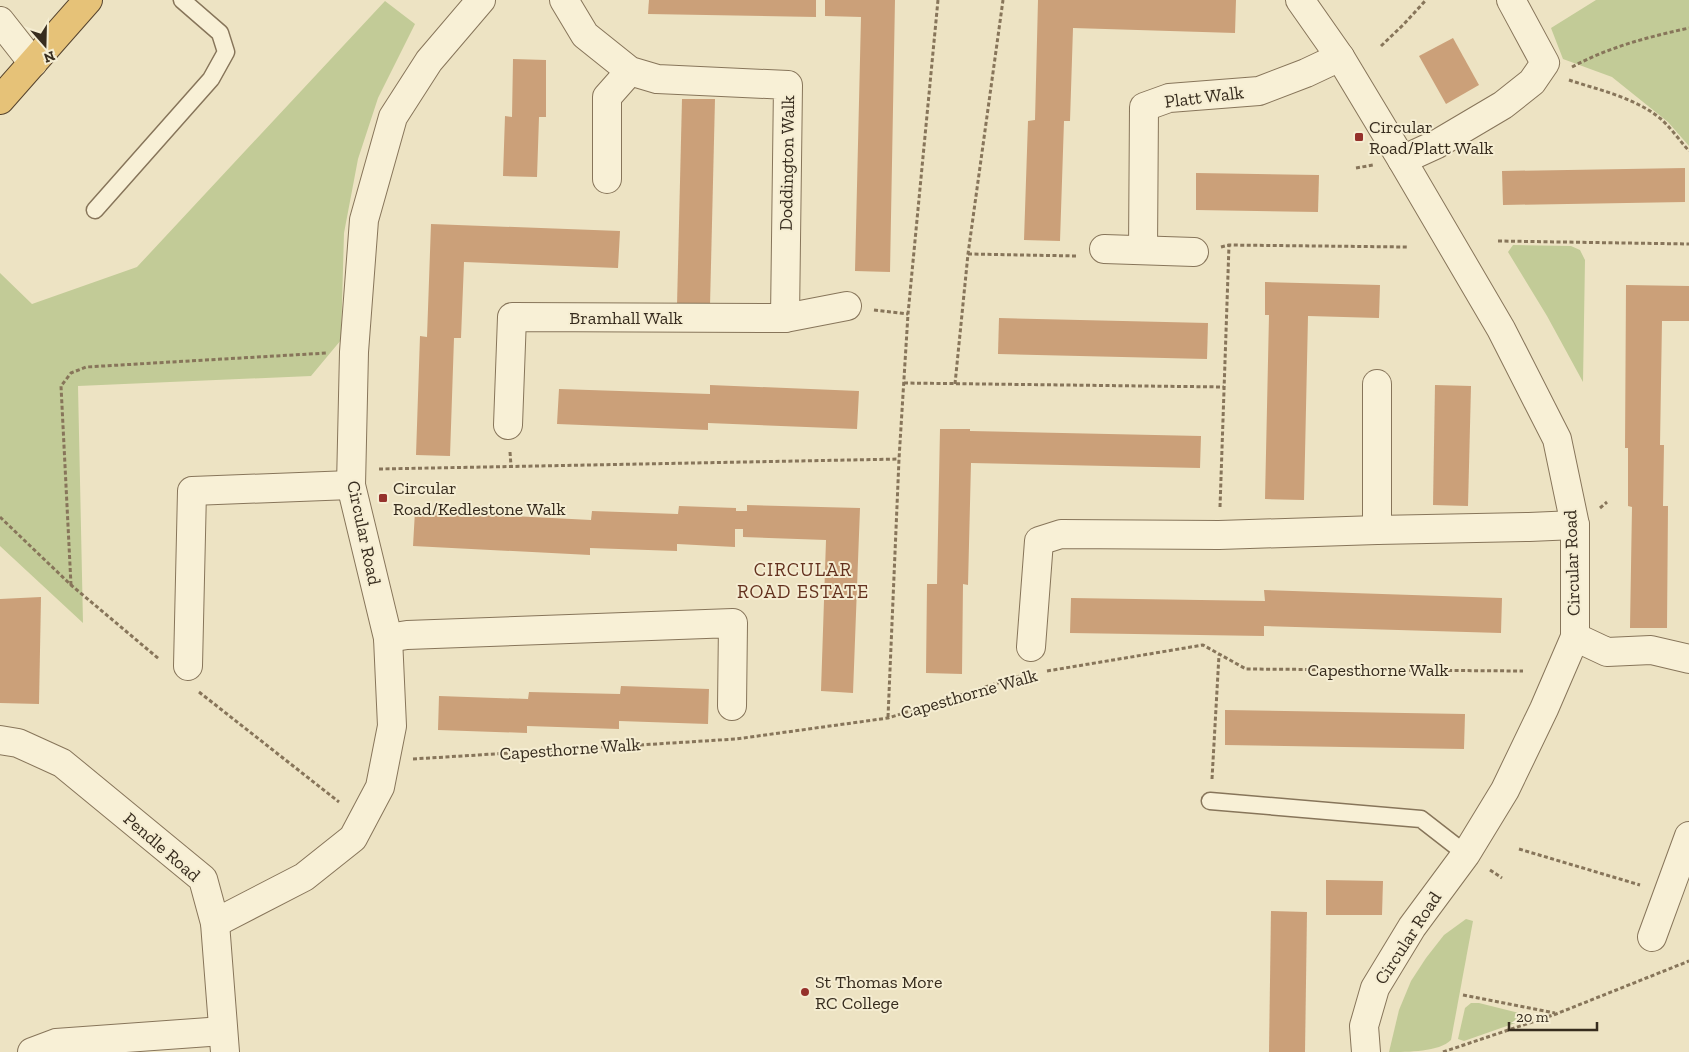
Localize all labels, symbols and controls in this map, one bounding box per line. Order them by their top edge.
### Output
north arrow [20,20,70,70]
text: N [41,47,57,67]
street label: Platt Walk [1163,81,1245,113]
street label: Doddington Walk [775,94,799,231]
place label: Circular Road/Platt Walk [1369,116,1494,159]
marker: Circular Road/Platt Walk [1353,131,1365,143]
street label: Bramhall Walk [569,307,683,329]
place label: Circular Road/Kedlestone Walk [393,477,566,520]
street label: Circular Road [342,479,386,587]
marker: Circular Road/Kedlestone Walk [377,492,389,504]
street label: Circular Road [1559,509,1585,616]
district label: CIRCULAR ROAD ESTATE [737,558,869,603]
street label: Capesthorne Walk [1307,659,1449,681]
street label: Capesthorne Walk [898,664,1041,724]
street label: Capesthorne Walk [499,733,642,765]
street label: Pendle Road [119,808,205,886]
street label: Circular Road [1370,887,1446,989]
place label: St Thomas More RC College [815,971,942,1014]
marker: St Thomas More RC College [799,986,811,998]
scale bar [1509,1000,1596,1032]
text: 20 m [1516,1008,1549,1026]

